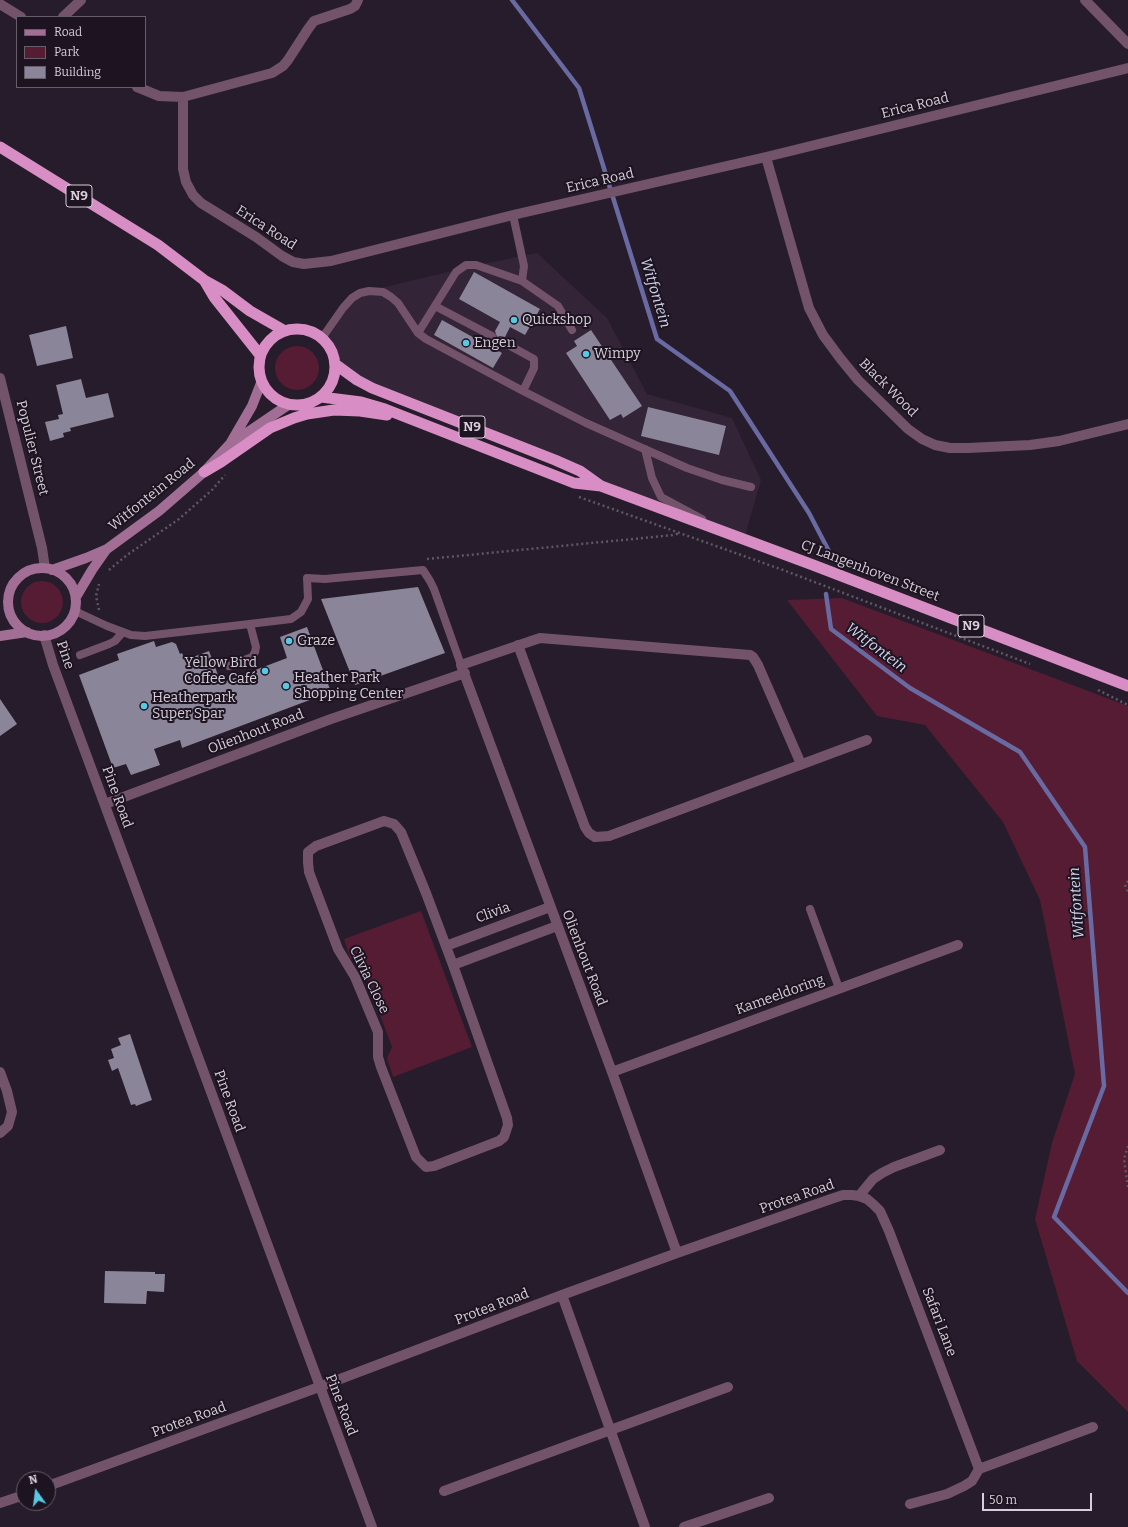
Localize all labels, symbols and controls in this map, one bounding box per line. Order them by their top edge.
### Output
legend [16,16,146,88]
text: Road [54,25,82,39]
text: Park [54,45,79,59]
text: Building [54,65,101,79]
street label: Erica Road [879,89,951,123]
street label: Erica Road [564,165,636,197]
road number: N9 [66,185,92,207]
street label: Erica Road [232,202,300,254]
water label: Witfontein [636,256,674,330]
place label: Quickshop [522,312,592,328]
marker: Quickshop [509,315,519,325]
place label: Engen [474,335,516,351]
marker: Engen [461,338,471,348]
place label: Wimpy [594,346,641,362]
marker: Wimpy [581,349,591,359]
street label: Black Wood [855,355,921,421]
street label: Populier Street [12,399,52,497]
road number: N9 [459,416,485,438]
street label: Witfontein Road [106,455,198,535]
street label: CJ Langenhoven Street [798,537,942,605]
road number: N9 [958,615,984,637]
water label: Witfontein [842,619,910,677]
place label: Graze [297,633,335,649]
marker: Graze [284,636,294,646]
street label: Pine [53,639,77,671]
place label: Yellow Bird Coffee Café [184,655,257,688]
marker: Yellow Bird Coffee Café [260,666,270,676]
place label: Heather Park Shopping Center [294,670,403,702]
marker: Heather Park Shopping Center [281,681,291,691]
place label: Heatherpark Super Spar [152,690,235,722]
marker: Heatherpark Super Spar [139,701,149,711]
street label: Olienhout Road [206,706,306,758]
street label: Pine Road [98,764,136,830]
water label: Witfontein [1066,867,1088,939]
street label: Clivia [473,899,513,927]
street label: Olienhout Road [558,908,610,1008]
street label: Clivia Close [345,943,393,1017]
street label: Kameeldoring [733,971,827,1019]
street label: Pine Road [210,1068,248,1134]
street label: Protea Road [757,1176,837,1218]
street label: Protea Road [453,1285,531,1329]
street label: Safari Lane [918,1285,960,1359]
street label: Pine Road [322,1372,360,1438]
street label: Protea Road [149,1399,229,1441]
north arrow [16,1471,56,1511]
text: N [28,1473,39,1487]
scale bar [984,1485,1094,1511]
text: 50 m [989,1493,1017,1507]

